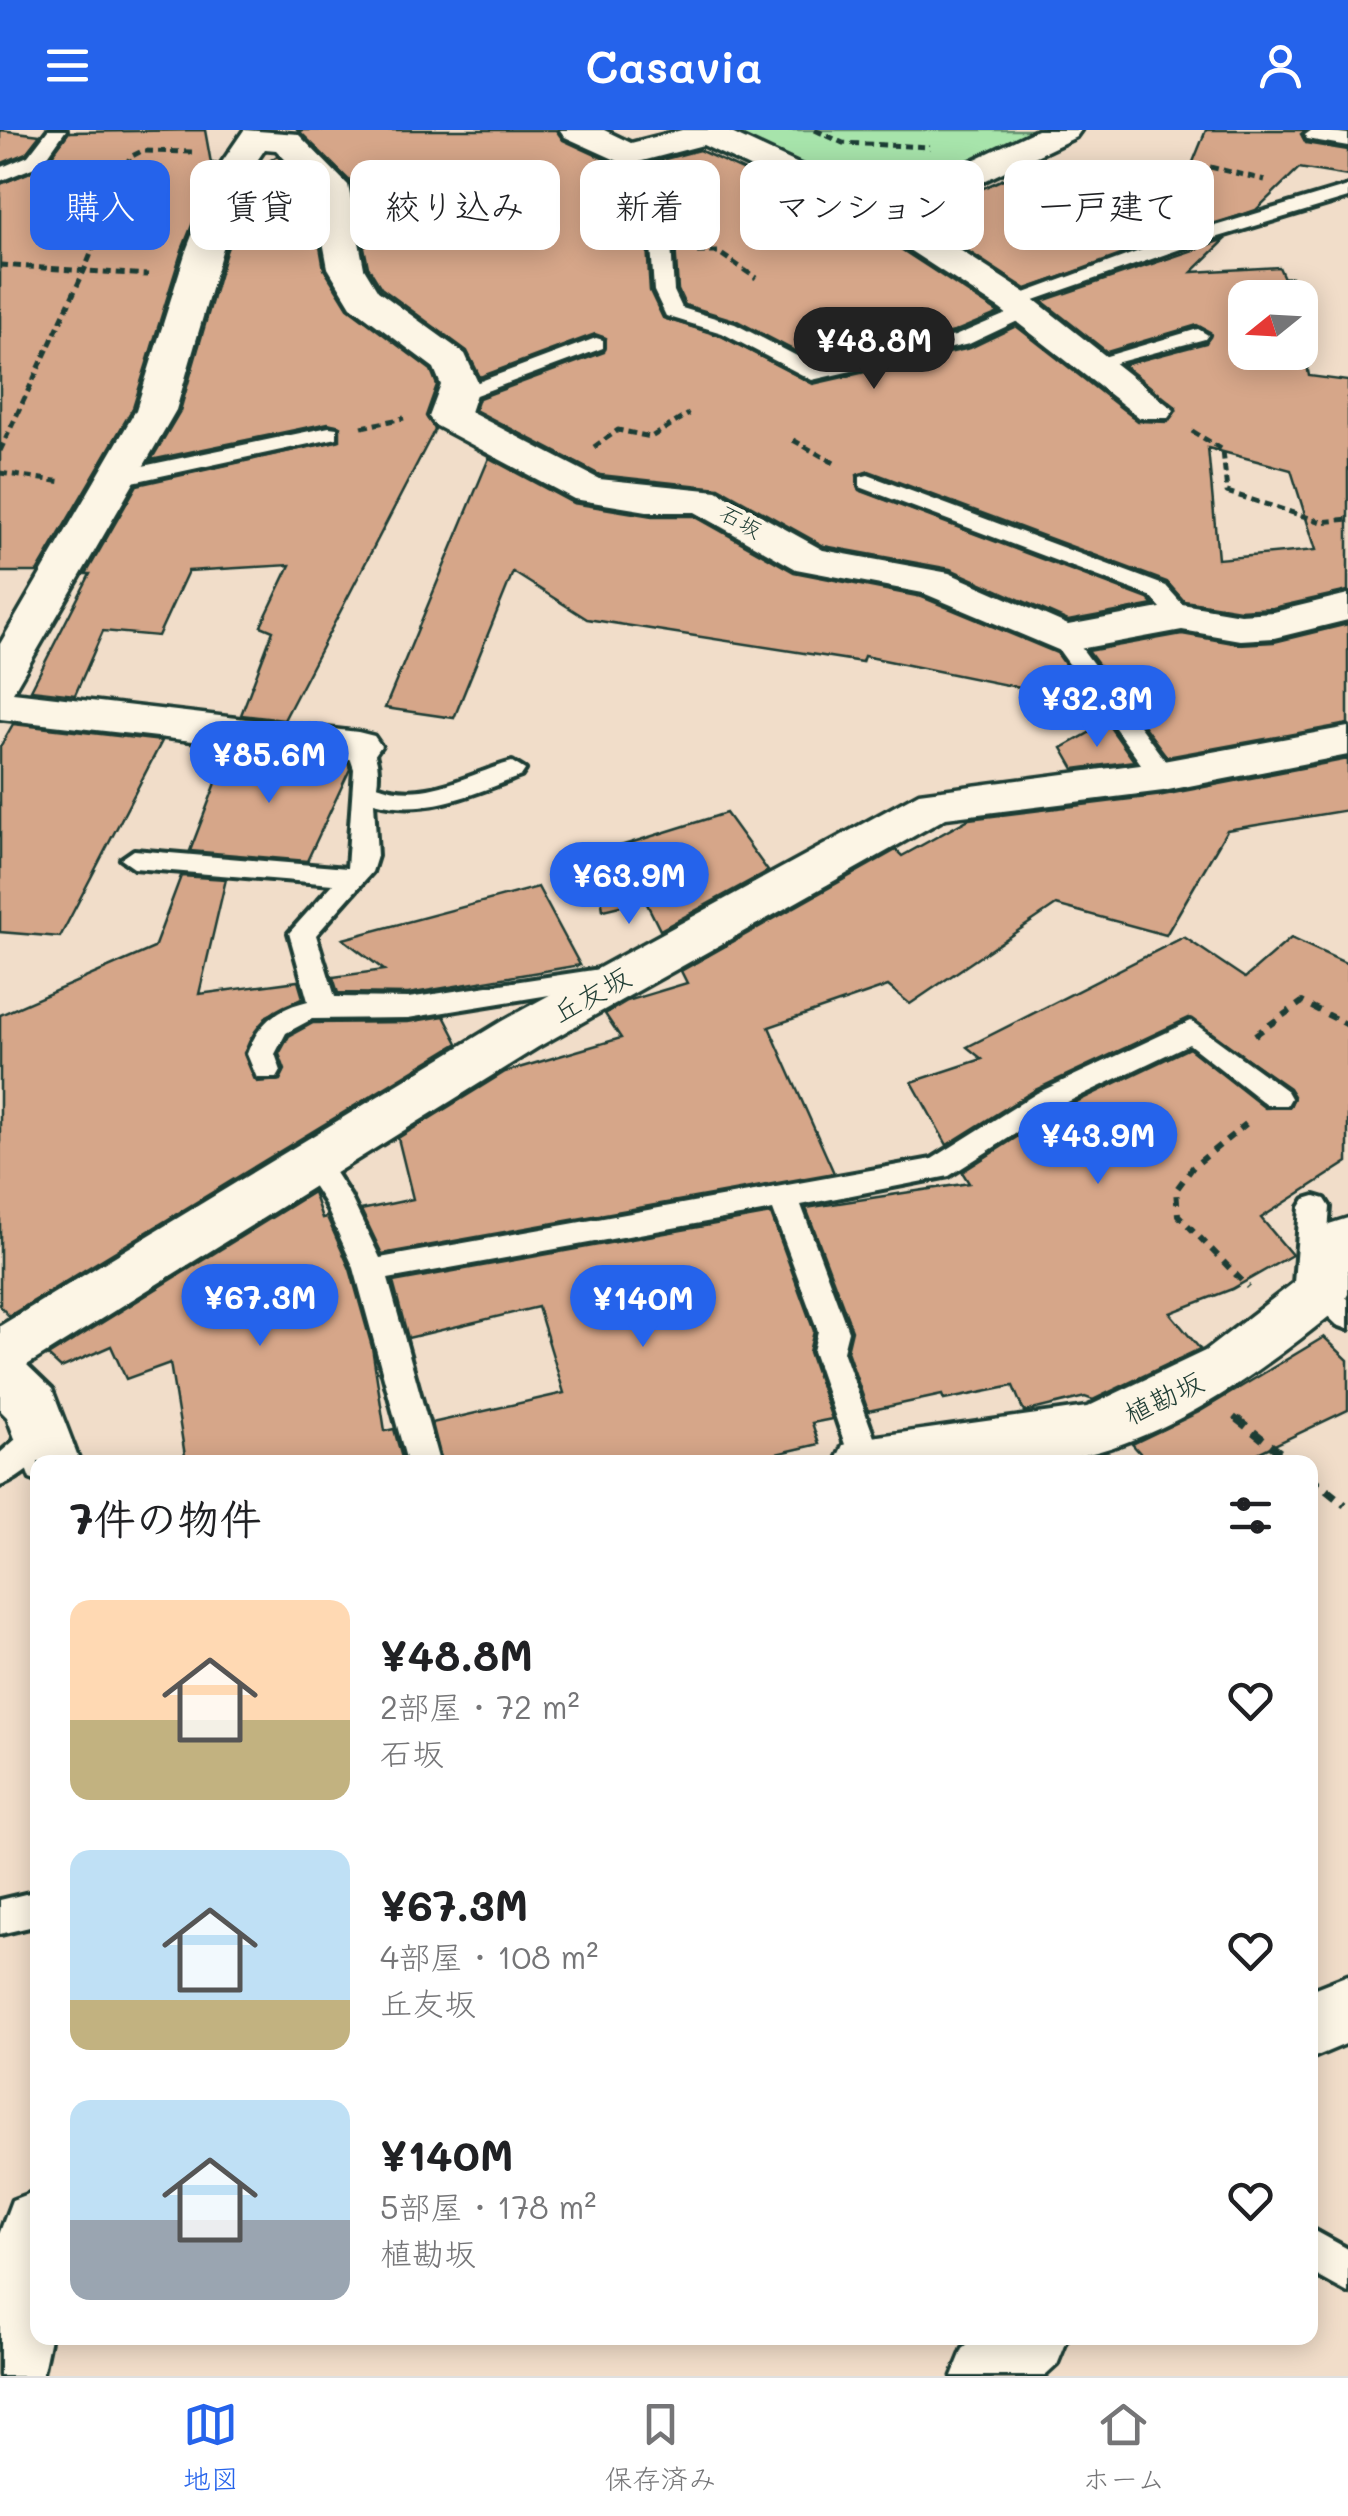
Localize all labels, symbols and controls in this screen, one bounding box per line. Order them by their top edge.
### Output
text: Casavia [585,36,763,94]
icon: menu [40,38,95,93]
icon: person [1253,38,1308,93]
chip: 購入 [30,160,170,250]
chip: 賃貸 [190,160,330,250]
chip: 絞り込み [350,160,560,250]
chip: 新着 [580,160,720,250]
chip: マンション [740,160,984,250]
chip: 一戸建て [1004,160,1214,250]
north arrow [1228,280,1318,370]
map controls [1228,280,1318,370]
pin: ¥48.8M [793,307,955,392]
text: ¥48.8M [816,318,932,360]
street label: 石坂 [715,498,767,544]
pin: ¥32.3M [1016,665,1178,750]
text: ¥32.3M [1041,676,1154,718]
pin: ¥85.6M [188,721,350,806]
text: ¥85.6M [212,732,326,774]
pin: ¥63.9M [548,842,710,927]
text: ¥63.9M [572,853,686,895]
street label: 丘友坂 [546,958,636,1030]
pin: ¥43.9M [1017,1102,1179,1187]
text: ¥43.9M [1040,1113,1156,1155]
pin: ¥67.3M [179,1264,341,1349]
pin: ¥140M [573,1265,713,1350]
text: ¥67.3M [203,1275,317,1317]
text: ¥140M [592,1276,694,1318]
street label: 植勘坂 [1117,1362,1209,1432]
icon: filters [1223,1488,1278,1543]
text: 7件の物件 [70,1490,261,1545]
text: ¥48.8M [380,1627,533,1682]
icon: home [150,1640,270,1760]
icon: heart [1223,1673,1278,1728]
text: 2部屋 · 72 m² [380,1685,580,1727]
text: 石坂 [380,1731,444,1773]
text: ¥67.3M [380,1877,528,1932]
icon: home [150,1890,270,2010]
icon: heart [1223,1923,1278,1978]
text: 4部屋 · 108 m² [380,1935,598,1977]
text: 丘友坂 [380,1981,476,2023]
text: ¥140M [380,2127,514,2182]
icon: home [150,2140,270,2260]
icon: heart [1223,2173,1278,2228]
text: 5部屋 · 178 m² [380,2185,596,2227]
text: 植勘坂 [380,2231,476,2273]
tab: 地図 [183,2397,239,2497]
tab: 保存済み [605,2397,717,2497]
tab: ホーム [1082,2397,1165,2497]

